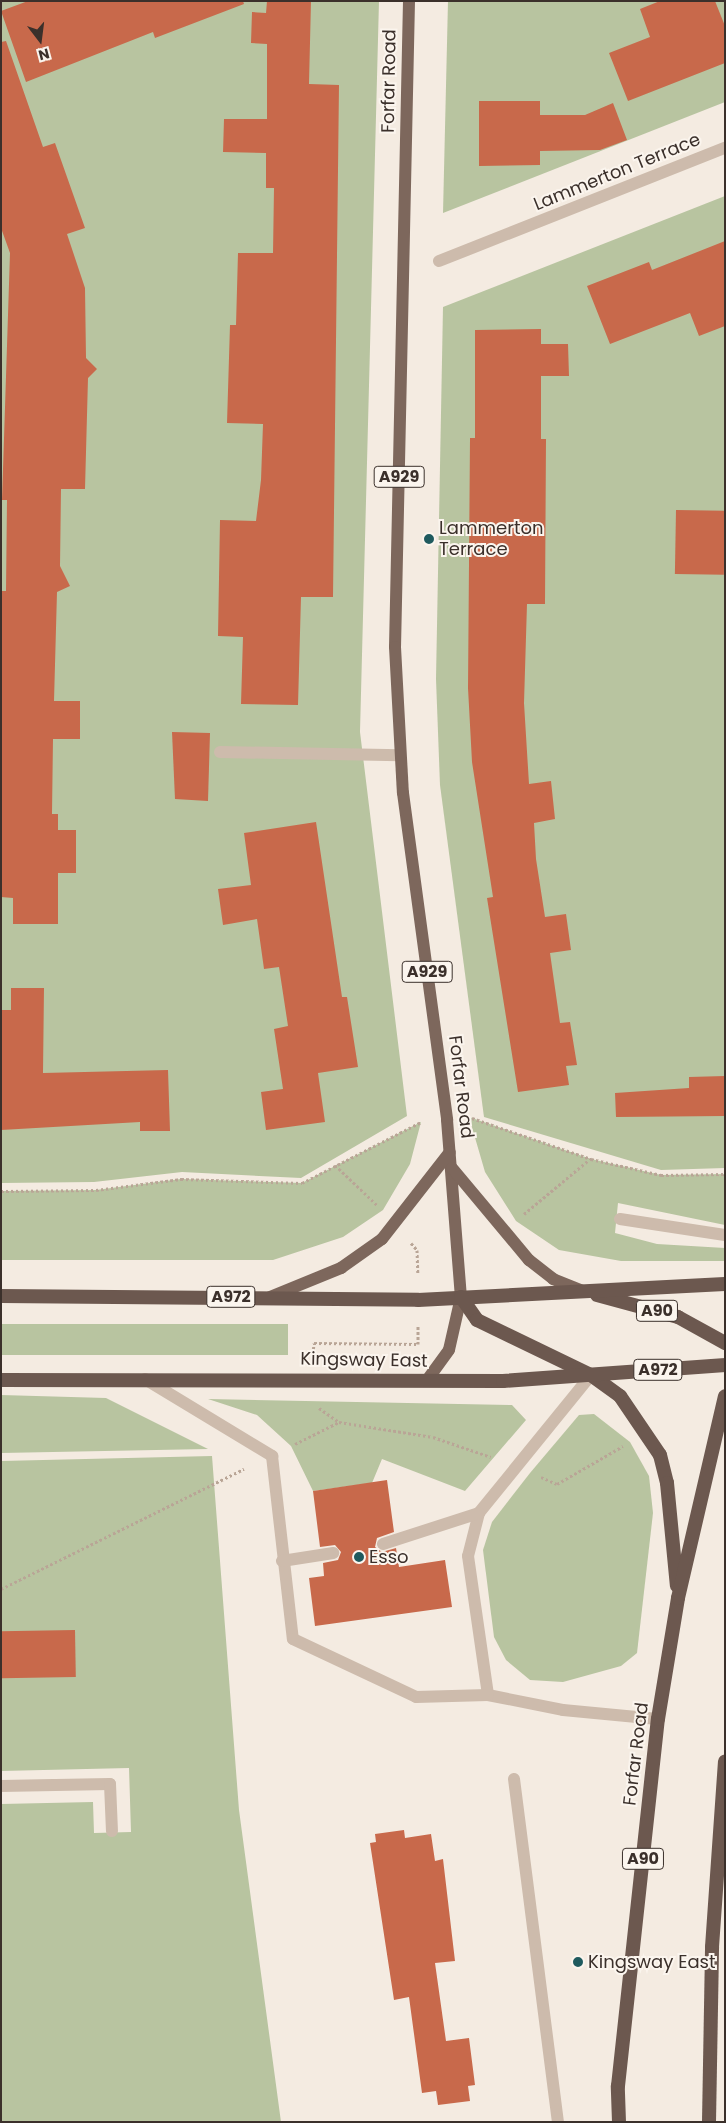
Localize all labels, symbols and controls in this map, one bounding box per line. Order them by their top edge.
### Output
north arrow [15,15,65,65]
street label: Forfar Road [377,29,401,133]
text: N [36,43,52,66]
street label: Lammerton Terrace [530,129,704,215]
road number: A929 [373,464,425,491]
place label: Lammerton Terrace [439,518,543,560]
marker: Lammerton Terrace [423,533,435,545]
road number: A929 [401,959,453,986]
street label: Forfar Road [444,1034,478,1140]
road number: A972 [206,1284,256,1310]
road number: A90 [636,1298,678,1324]
street label: Kingsway East [300,1348,428,1372]
road number: A972 [633,1356,683,1384]
place label: Esso [369,1546,409,1568]
marker: Esso [353,1551,365,1563]
street label: Forfar Road [619,1701,653,1807]
road number: A90 [622,1846,664,1872]
place label: Kingsway East [588,1951,716,1973]
marker: Kingsway East [572,1956,584,1968]

